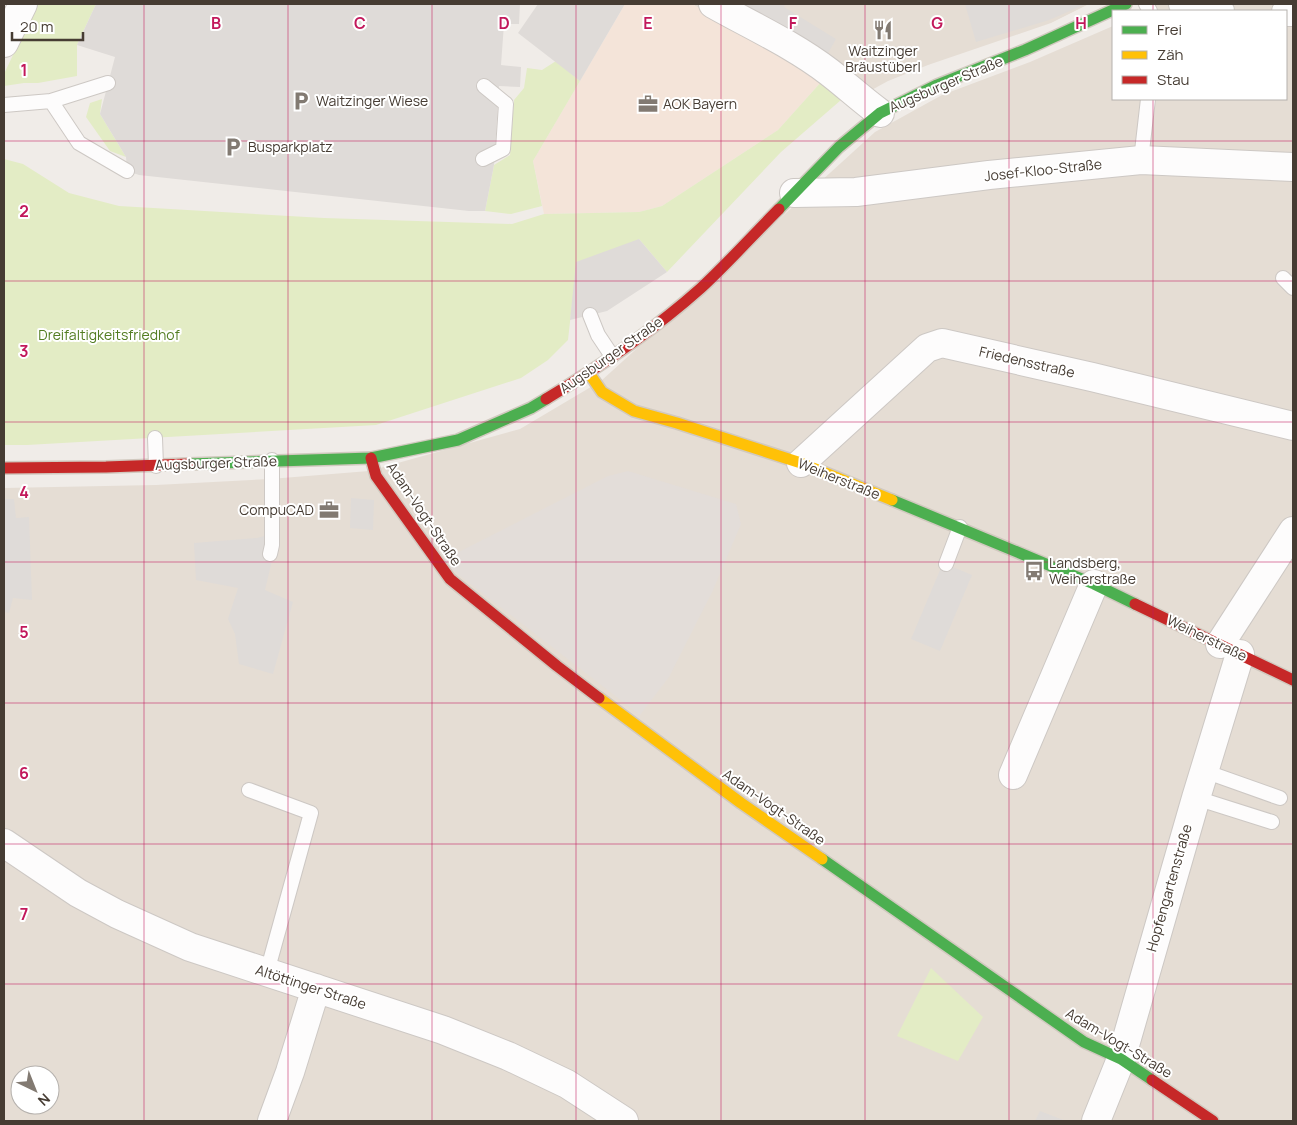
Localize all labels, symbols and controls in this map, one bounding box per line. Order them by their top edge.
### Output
scale bar [12,10,84,42]
legend [1112,10,1287,100]
text: B [211,12,221,34]
text: C [354,12,366,34]
text: D [498,12,510,34]
text: E [643,12,653,34]
text: F [789,12,798,34]
text: G [931,12,943,34]
text: H [1075,12,1087,34]
text: 20 m [20,16,53,37]
restaurant icon: Waitzinger Bräustüberl [872,19,894,41]
text: Frei [1157,19,1182,40]
place label: Waitzinger Bräustüberl [845,41,921,76]
text: Zäh [1157,44,1184,65]
street label: Augsburger Straße [886,51,1006,116]
text: 1 [20,59,28,81]
text: Stau [1157,69,1190,90]
parking icon: Waitzinger Wiese [290,90,312,112]
place label: Waitzinger Wiese [316,91,428,110]
office icon: AOK Bayern [637,93,659,115]
place label: AOK Bayern [663,94,737,113]
parking icon: Busparkplatz [222,136,244,158]
place label: Busparkplatz [248,137,333,156]
street label: Josef-Kloo-Straße [983,154,1103,185]
text: 2 [19,200,29,222]
street label: Augsburger Straße [555,312,666,397]
park label: Dreifaltigkeitsfriedhof [38,325,180,344]
text: 3 [19,340,29,362]
street label: Friedensstraße [977,341,1077,382]
street label: Augsburger Straße [155,451,277,474]
street label: Weiherstraße [795,453,883,504]
street label: Adam-Vogt-Straße [383,458,466,569]
text: 4 [19,481,29,503]
office icon: CompuCAD [318,499,340,521]
place label: CompuCAD [239,500,314,519]
place label: Landsberg, Weiherstraße [1049,553,1136,588]
bus stop icon: Landsberg, Weiherstraße [1023,560,1045,582]
street label: Weiherstraße [1164,610,1251,665]
text: 5 [19,621,29,643]
text: 6 [19,762,29,784]
street label: Adam-Vogt-Straße [719,764,829,849]
street label: Hopfengartenstraße [1141,822,1196,954]
text: 7 [20,903,28,925]
street label: Altöttinger Straße [253,960,369,1013]
street label: Adam-Vogt-Straße [1062,1003,1176,1082]
north arrow [10,1065,60,1115]
text: N [34,1089,54,1110]

